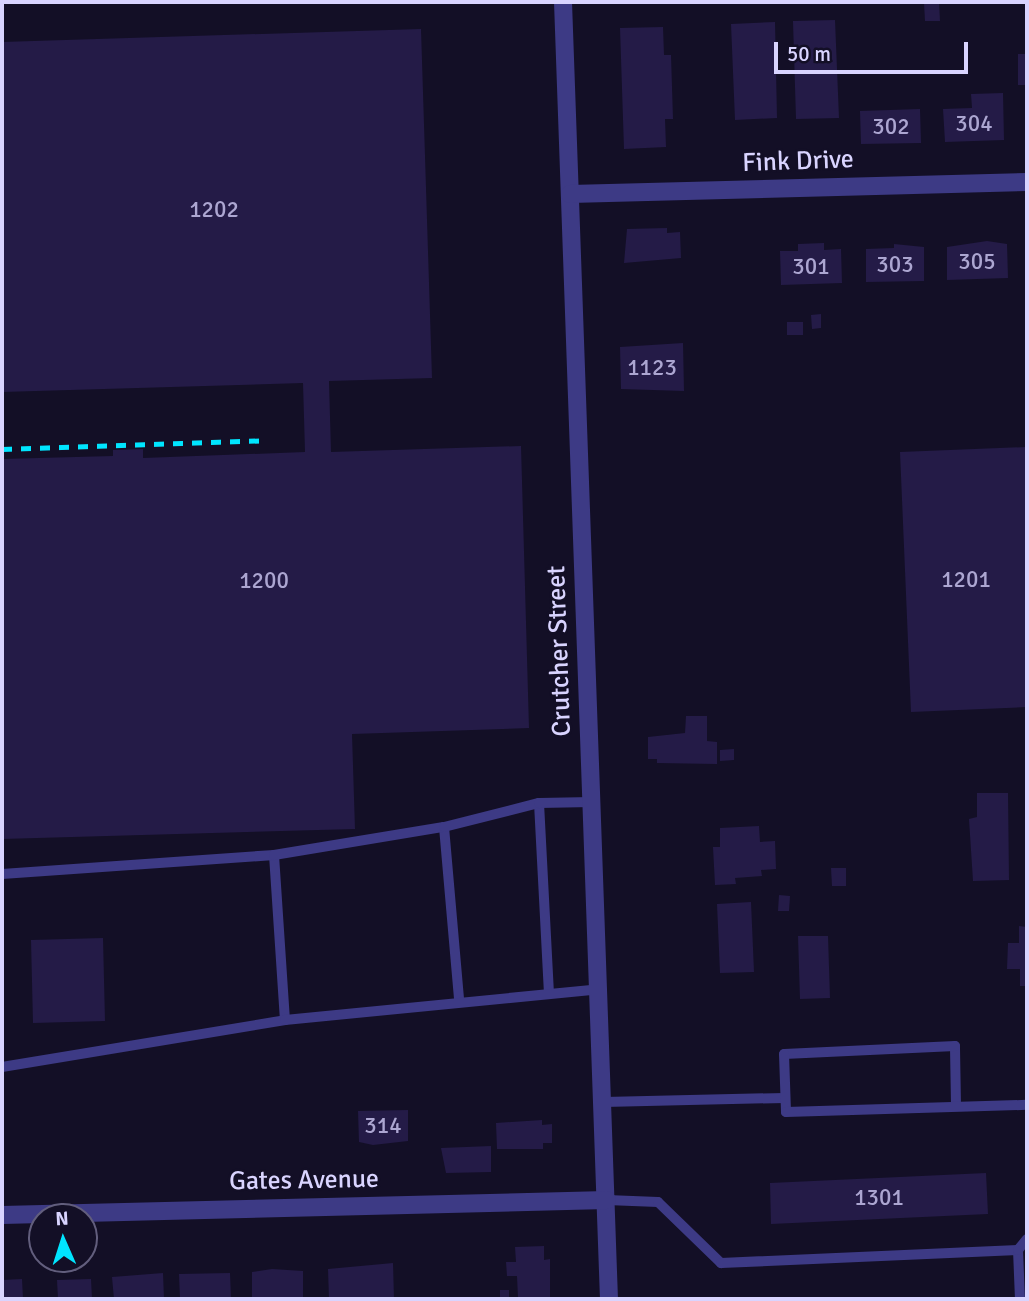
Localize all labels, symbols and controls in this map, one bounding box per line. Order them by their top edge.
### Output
scale bar [777,28,971,72]
text: 50 m [787,41,831,67]
house number: 304 [955,110,993,138]
house number: 302 [872,113,910,141]
street label: Fink Drive [742,144,854,180]
house number: 1202 [189,196,239,224]
house number: 305 [958,248,996,276]
house number: 303 [876,251,914,279]
house number: 301 [792,253,830,281]
house number: 1123 [627,354,677,382]
street label: Crutcher Street [541,565,579,737]
house number: 1201 [941,566,991,594]
house number: 1200 [239,567,289,595]
house number: 314 [364,1112,402,1140]
street label: Gates Avenue [229,1164,379,1198]
house number: 1301 [854,1184,904,1212]
north arrow [28,1203,98,1273]
text: N [55,1207,69,1231]

